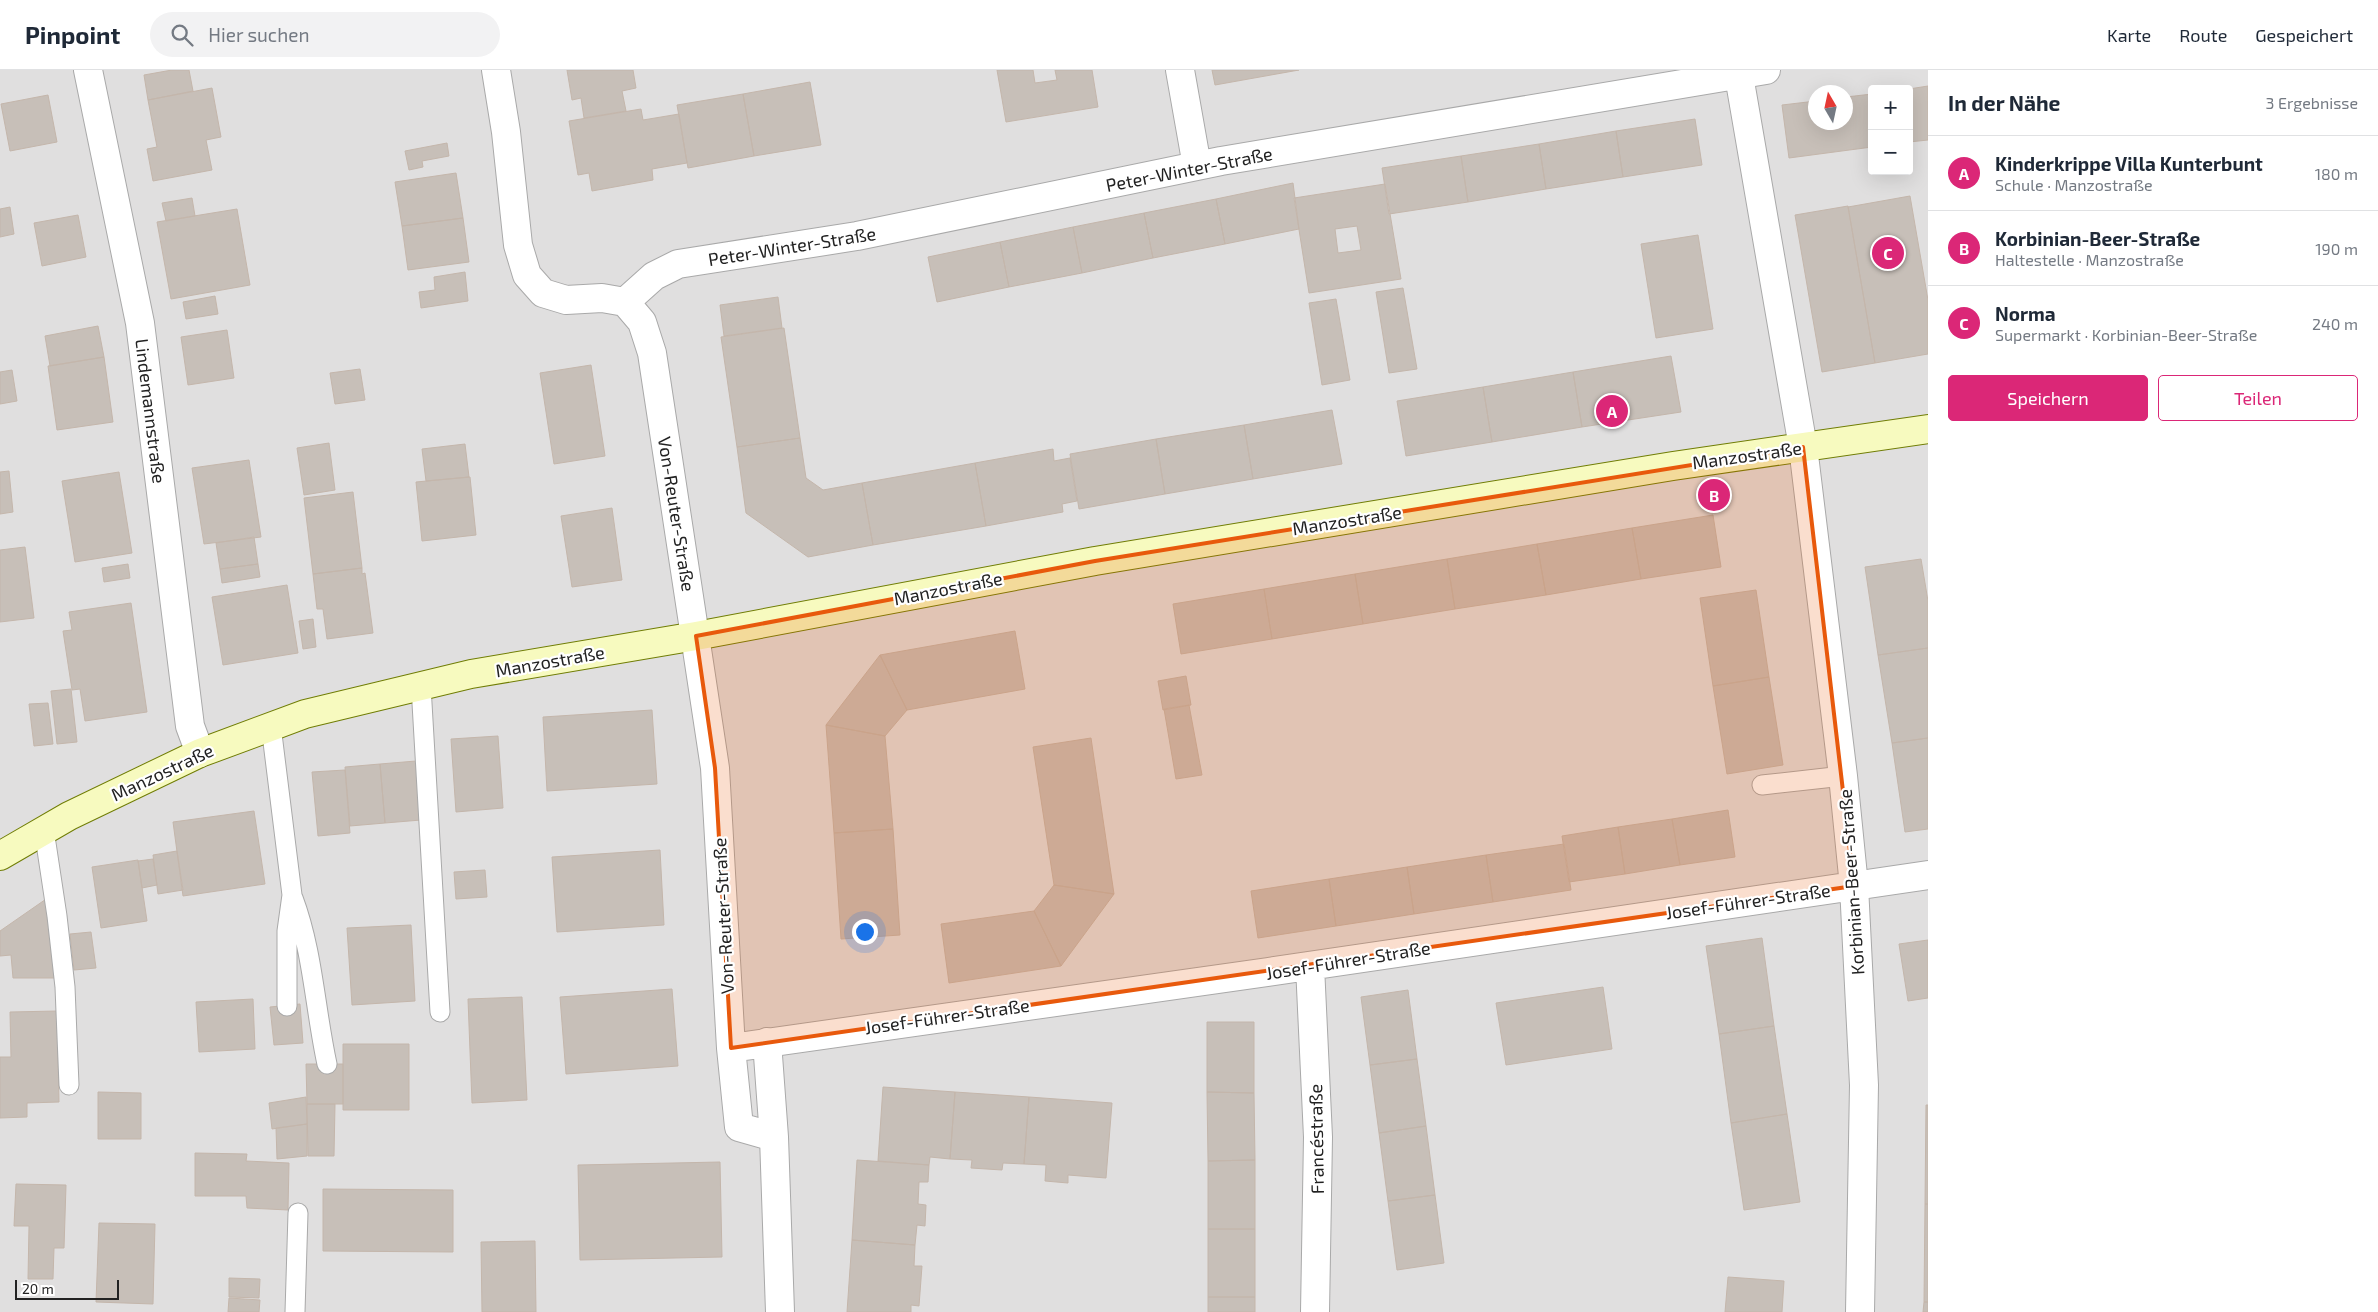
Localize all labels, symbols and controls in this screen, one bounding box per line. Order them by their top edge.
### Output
search box [150,12,500,57]
text: Pinpoint [25,20,120,49]
icon: search [168,21,196,49]
text: Hier suchen [208,23,309,46]
text: Karte [2107,24,2151,46]
text: Route [2179,24,2227,46]
text: Gespeichert [2255,24,2353,46]
north arrow [1808,85,1853,130]
map controls [1868,85,1913,175]
button: + [1868,85,1913,130]
text: In der Nähe [1948,90,2060,115]
text: 3 Ergebnisse [2266,93,2358,112]
button: − [1868,130,1913,175]
street label: Peter-Winter-Straße [1104,142,1274,196]
text: Kinderkrippe Villa Kunterbunt [1995,152,2263,175]
text: A [1959,164,1969,183]
text: 180 m [2315,164,2358,183]
text: Schule · Manzostraße [1995,175,2153,194]
street label: Peter-Winter-Straße [707,222,877,270]
text: Korbinian-Beer-Straße [1995,227,2200,250]
pin: C [1872,234,1904,272]
text: B [1959,239,1969,258]
text: 190 m [2315,239,2358,258]
text: Haltestelle · Manzostraße [1995,250,2184,269]
text: Norma [1995,302,2056,325]
text: C [1959,314,1969,333]
text: 240 m [2312,314,2358,333]
text: Supermarkt · Korbinian-Beer-Straße [1995,325,2257,344]
street label: Lindemannstraße [131,337,171,485]
button: Speichern [1948,375,2148,421]
button: Teilen [2158,375,2358,421]
pin: A [1596,392,1628,430]
street label: Von-Reuter-Straße [654,435,700,593]
street label: Manzostraße [1691,436,1803,474]
pin: B [1698,476,1730,514]
street label: Manzostraße [1291,500,1403,540]
street label: Manzostraße [892,567,1004,609]
street label: Manzostraße [494,641,606,681]
street label: Manzostraße [107,739,217,805]
street label: Korbinian-Beer-Straße [1834,788,1868,976]
street label: Von-Reuter-Straße [708,837,738,995]
street label: Josef-Führer-Straße [1664,879,1832,923]
your location [852,919,878,945]
street label: Josef-Führer-Straße [1264,936,1432,984]
street label: Josef-Führer-Straße [863,994,1031,1038]
street label: Francéstraße [1304,1084,1328,1194]
scale bar [15,1277,119,1300]
text: 20 m [22,1280,54,1297]

